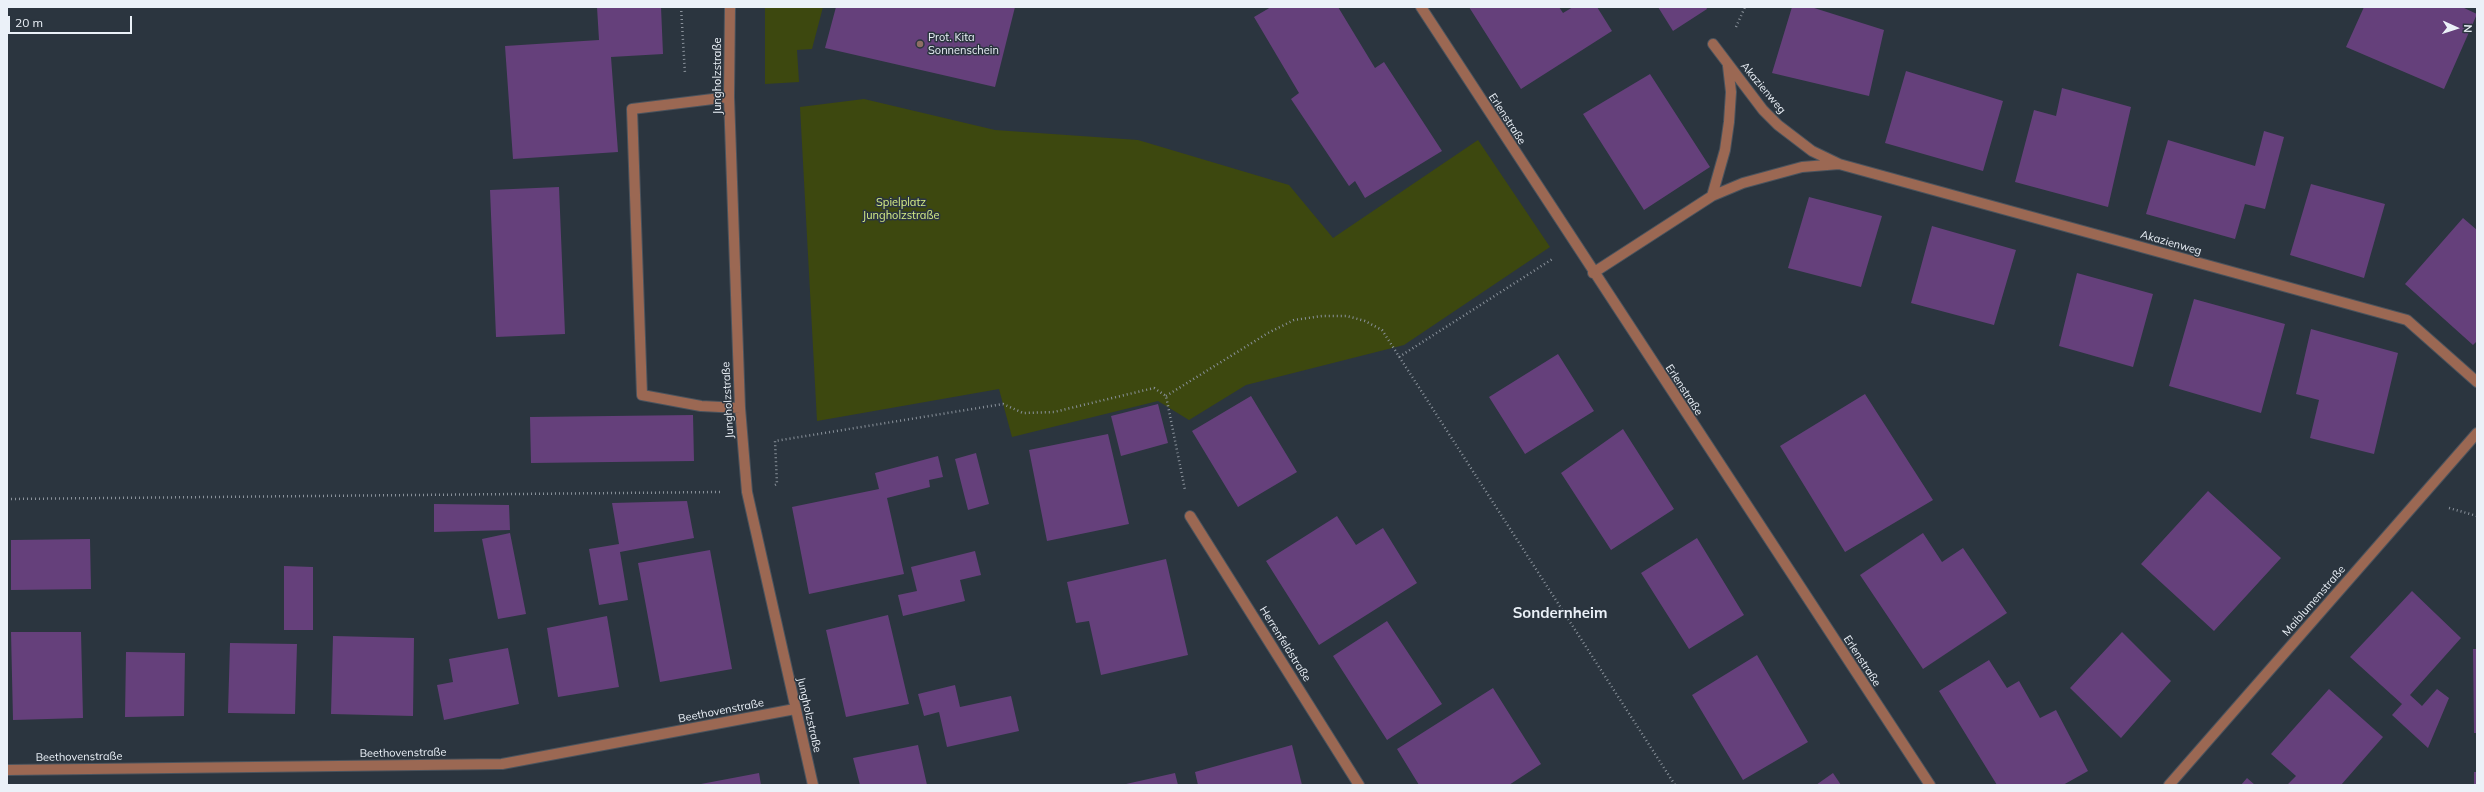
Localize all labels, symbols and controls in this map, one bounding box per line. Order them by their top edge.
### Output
scale bar [10,8,134,34]
north arrow [2436,8,2476,48]
text: 20 m [15,15,43,30]
text: N [2461,24,2475,33]
place label: Prot. Kita Sonnenschein [928,31,999,57]
street label: Jungholzstraße [711,38,725,114]
marker: Prot. Kita Sonnenschein [915,39,925,49]
street label: Akazienweg [1738,60,1788,116]
street label: Erlenstraße [1486,91,1528,147]
park label: Spielplatz Jungholzstraße [863,196,939,222]
street label: Akazienweg [2139,228,2203,258]
street label: Jungholzstraße [719,361,737,439]
street label: Erlenstraße [1663,362,1705,418]
street label: Maiblumenstraße [2280,563,2348,639]
street label: Herrenfeldstraße [1257,604,1313,684]
district label: Sondernheim [1513,604,1607,622]
street label: Erlenstraße [1841,633,1883,689]
street label: Jungholzstraße [794,676,824,754]
street label: Beethovenstraße [677,696,765,726]
street label: Beethovenstraße [359,746,447,760]
street label: Beethovenstraße [35,750,123,764]

